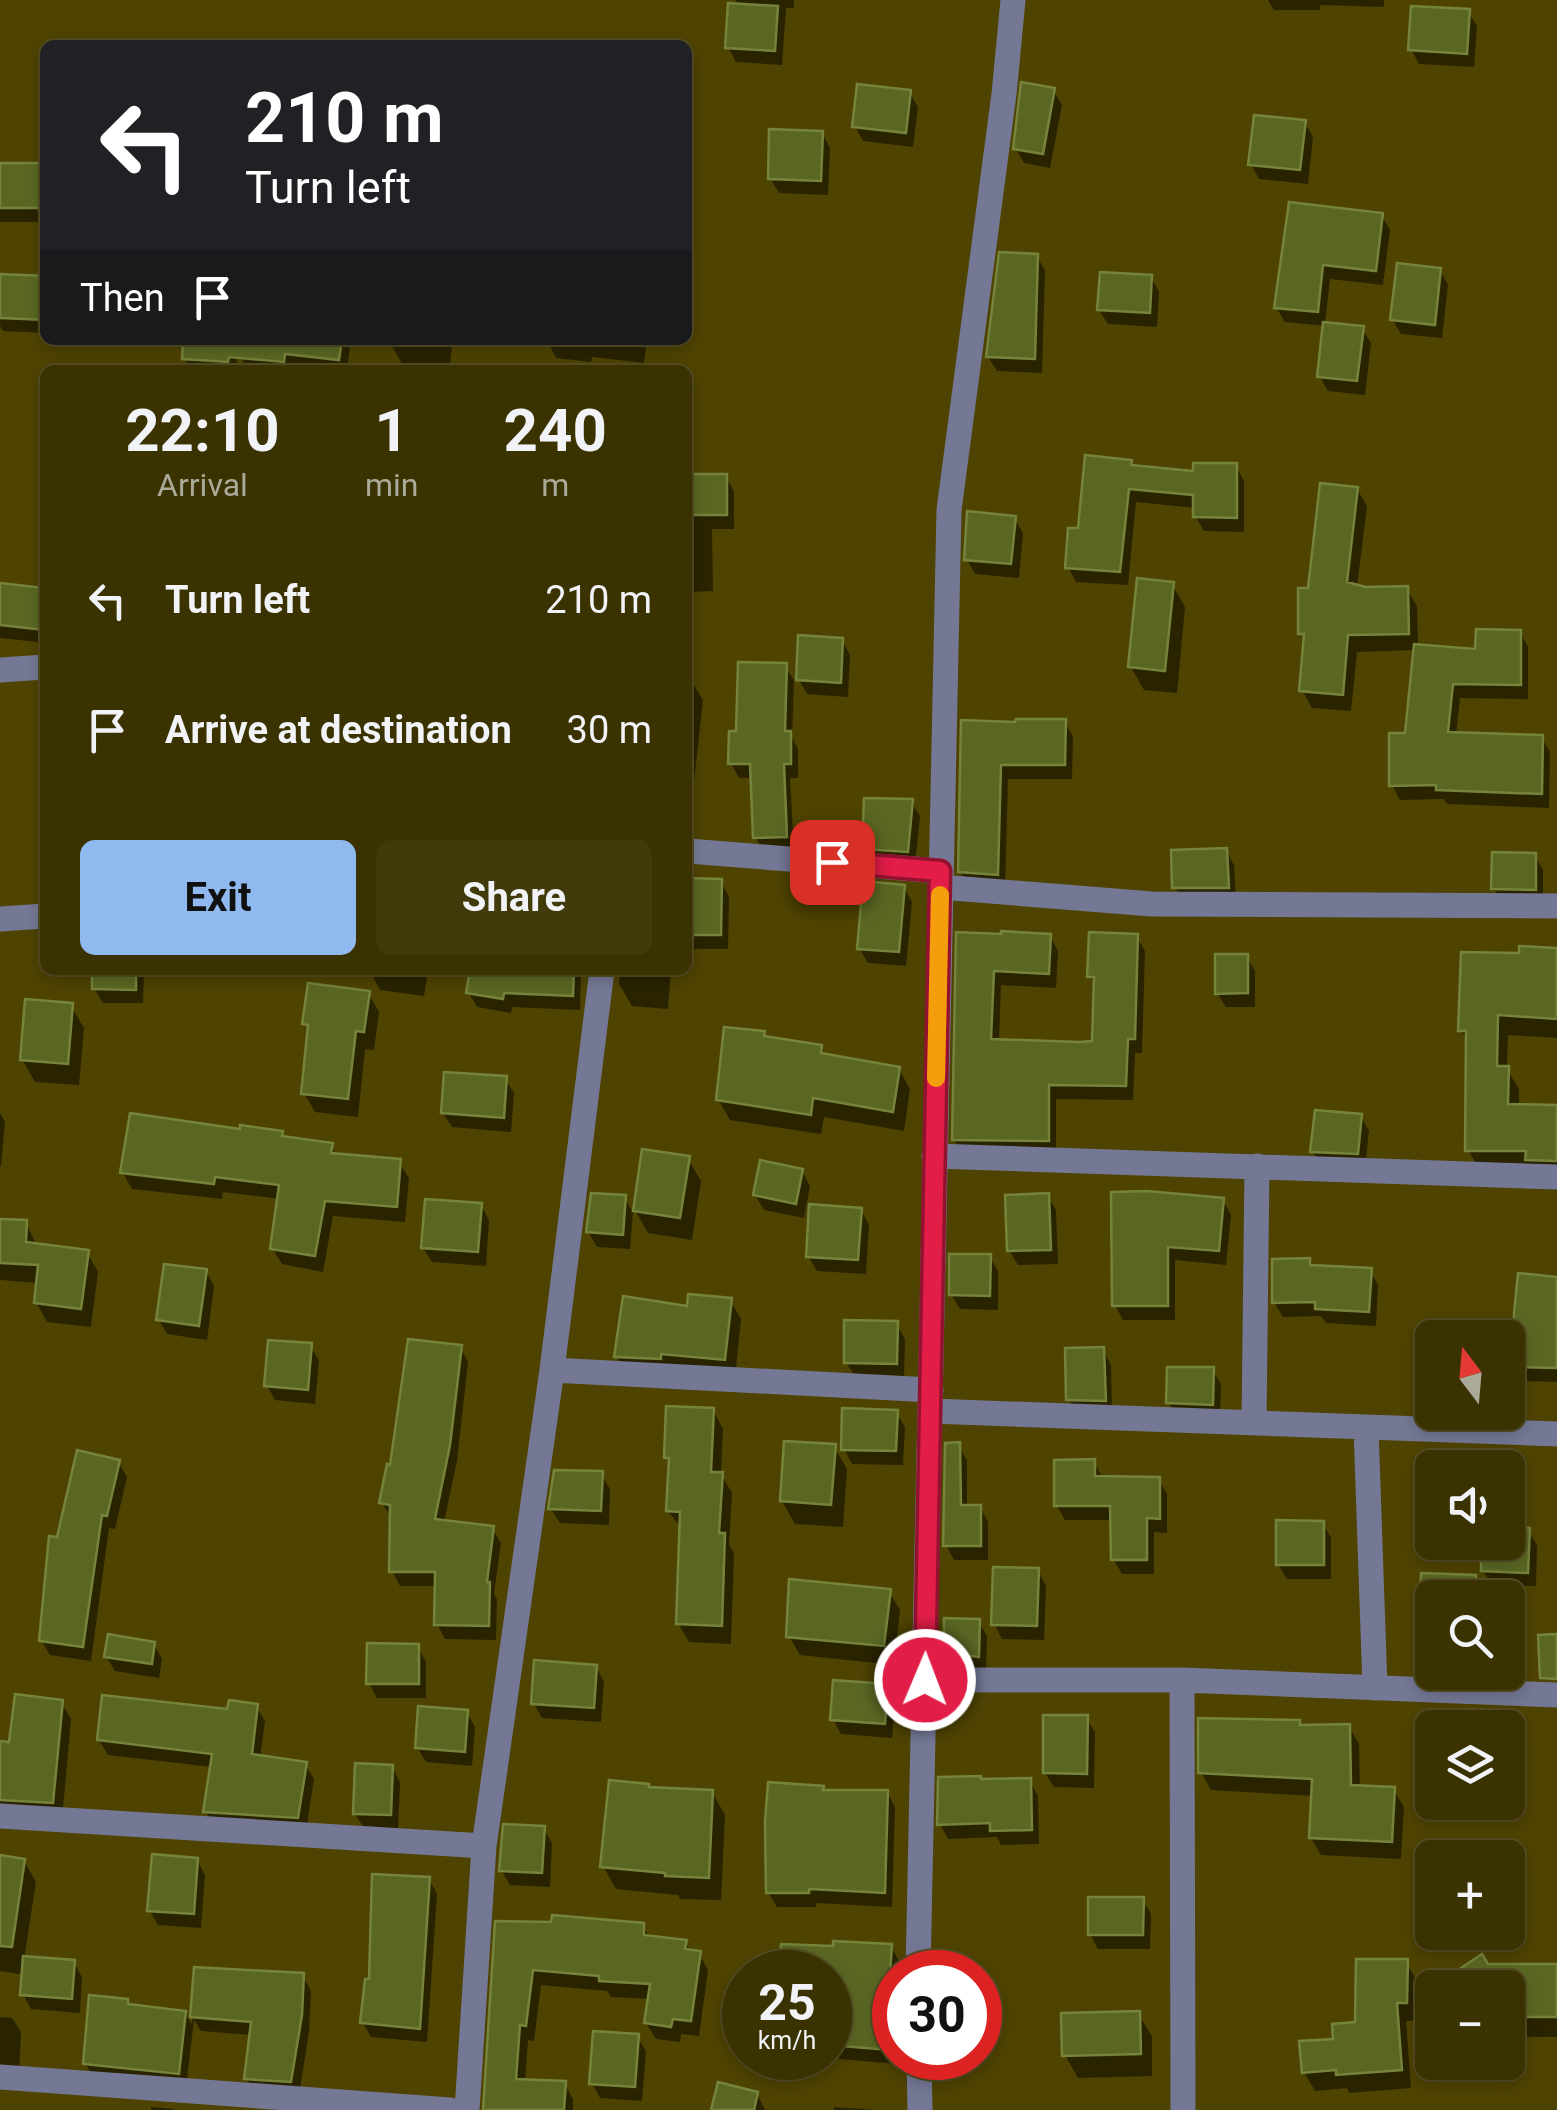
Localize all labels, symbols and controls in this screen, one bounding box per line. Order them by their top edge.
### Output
text: 210 m [245,77,444,159]
icon: left [80,80,210,210]
text: Turn left [245,161,411,214]
icon: arrive [185,270,240,325]
text: Then [80,276,165,320]
text: 22:10 [125,395,280,466]
text: 1 [374,395,409,466]
text: 240 [504,395,607,466]
text: Arrival [157,466,248,504]
text: min [365,466,418,504]
text: m [541,466,569,504]
icon: left [80,573,135,628]
text: Turn left [165,578,310,622]
text: 210 m [545,578,652,622]
icon: arrive [80,703,135,758]
text: Arrive at destination [165,708,512,752]
text: 30 m [567,708,652,752]
pin [790,820,875,905]
icon: arrive [805,835,860,890]
button: Exit [80,840,356,955]
button: Share [376,840,652,955]
north arrow [1415,1320,1525,1430]
map controls [1415,1320,1525,2080]
button: sound [1415,1450,1525,1560]
button: search [1415,1580,1525,1690]
position arrow [873,1628,977,1732]
button: layers [1415,1710,1525,1820]
button: + [1415,1840,1525,1950]
speed limit sign: 30 [872,1950,1002,2080]
button: − [1415,1970,1525,2080]
text: 25 [758,1974,816,2032]
text: km/h [758,2026,816,2055]

